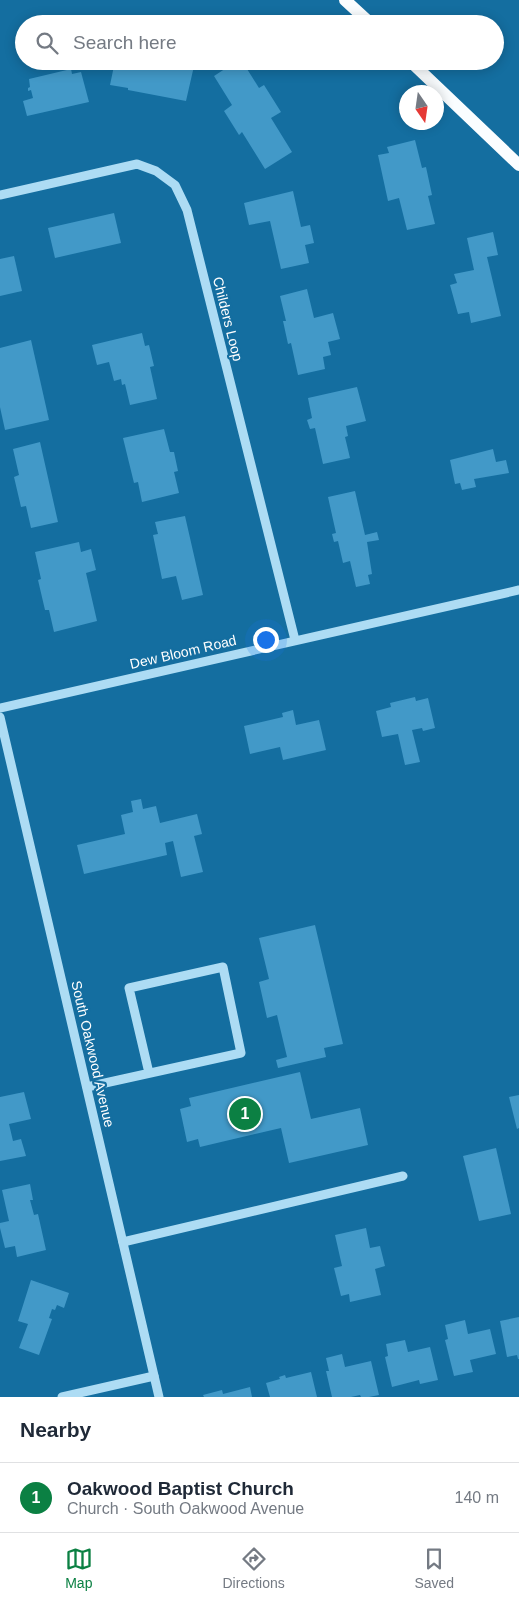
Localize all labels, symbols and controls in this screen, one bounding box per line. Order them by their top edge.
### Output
search box [15,15,504,70]
icon: search [33,29,61,57]
text: Search here [73,32,177,53]
north arrow [399,85,444,130]
street label: Childers Loop [210,275,246,363]
your location [253,627,279,653]
street label: Dew Bloom Road [128,632,238,672]
street label: South Oakwood Avenue [68,979,118,1129]
pin: 1 [229,1095,261,1133]
text: Nearby [20,1418,91,1441]
text: Oakwood Baptist Church [67,1478,294,1499]
text: 1 [32,1489,40,1506]
text: 140 m [455,1489,499,1506]
text: Church · South Oakwood Avenue [67,1500,304,1517]
tab: Map [65,1545,93,1591]
tab: Directions [223,1545,285,1591]
tab: Saved [414,1545,454,1591]

